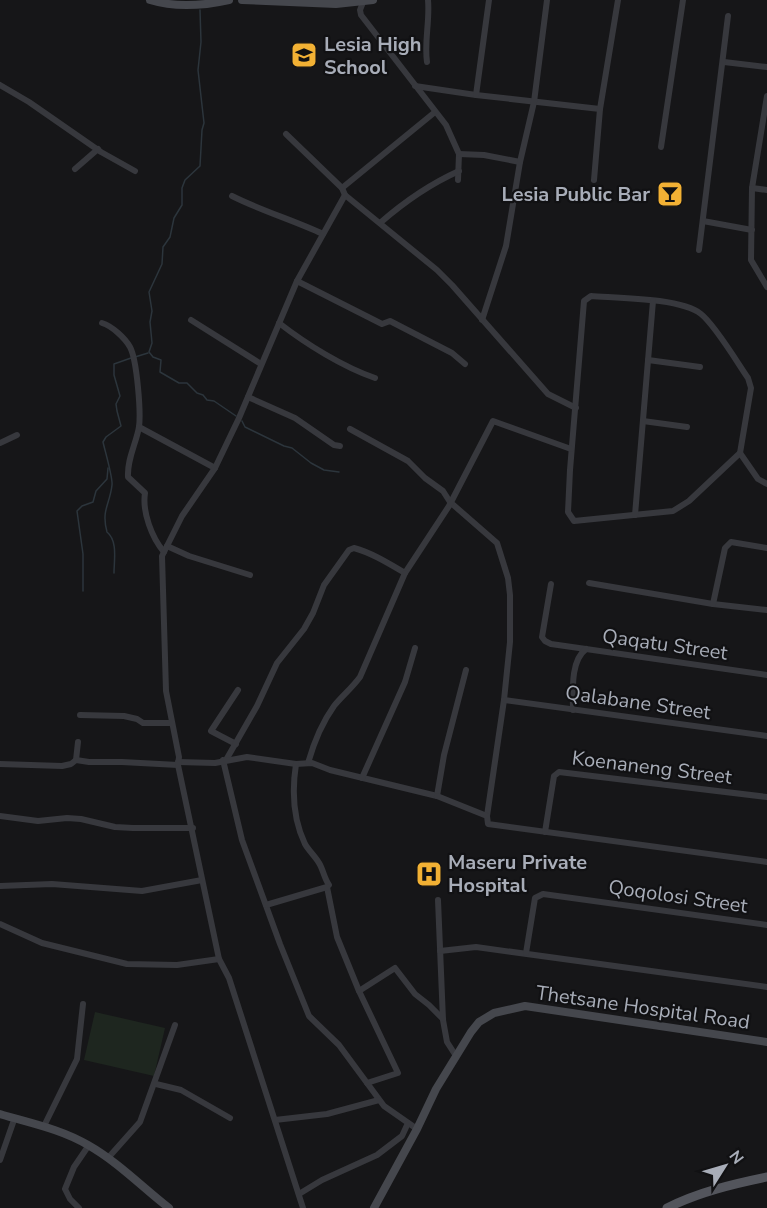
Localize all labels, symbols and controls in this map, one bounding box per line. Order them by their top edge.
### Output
place label: Lesia High School [324,31,422,81]
school or university icon: Lesia High School [289,40,319,70]
bar icon: Lesia Public Bar [655,179,685,209]
place label: Lesia Public Bar [502,181,650,208]
street label: Qaqatu Street [601,622,730,667]
street label: Qalabane Street [564,679,713,726]
street label: Koenaneng Street [571,744,734,791]
place label: Maseru Private Hospital [448,849,587,899]
hospital icon: Maseru Private Hospital [414,859,444,889]
street label: Qoqolosi Street [607,873,750,920]
street label: Thetsane Hospital Road [534,979,752,1036]
north arrow [695,1136,755,1196]
text: N [724,1146,749,1169]

